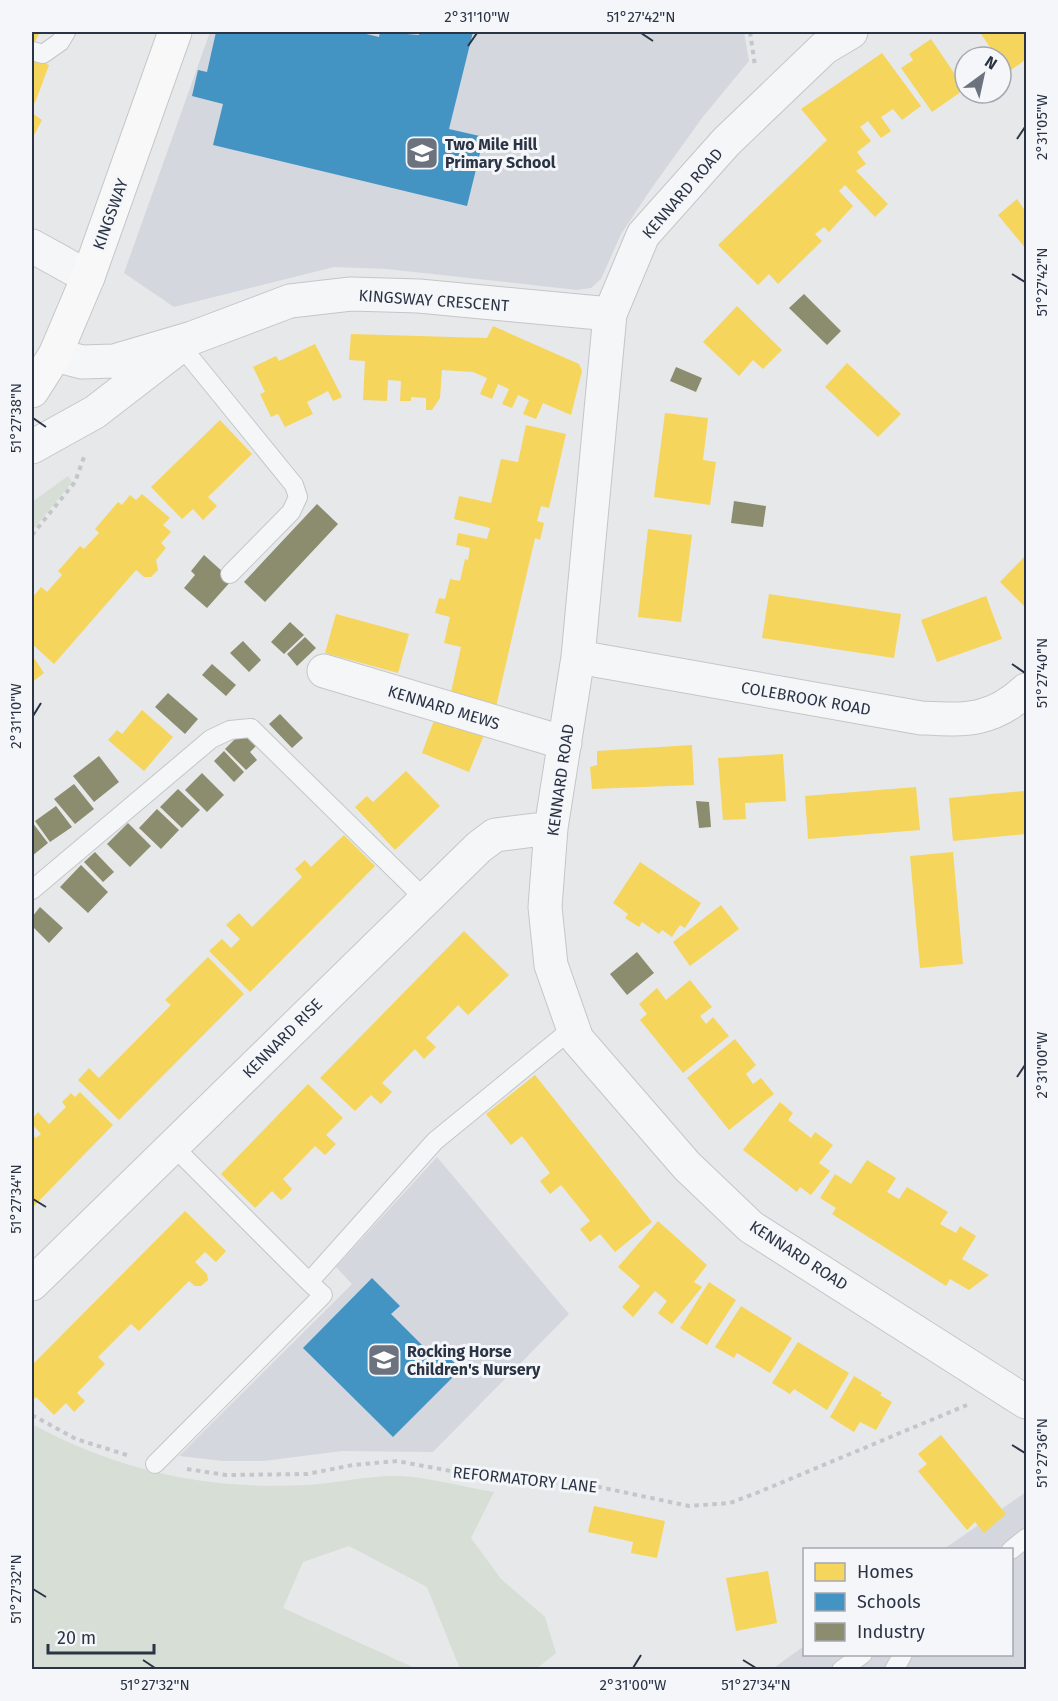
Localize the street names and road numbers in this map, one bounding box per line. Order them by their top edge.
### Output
street label: KENNARD ROAD [638,144,727,242]
street label: KINGSWAY [89,176,132,252]
street label: KINGSWAY CRESCENT [358,286,511,315]
street label: COLEBROOK ROAD [740,678,872,719]
street label: KENNARD MEWS [386,681,502,734]
street label: KENNARD ROAD [543,723,578,837]
street label: KENNARD RISE [239,995,326,1082]
street label: KENNARD ROAD [746,1217,851,1294]
street label: REFORMATORY LANE [452,1462,598,1497]

